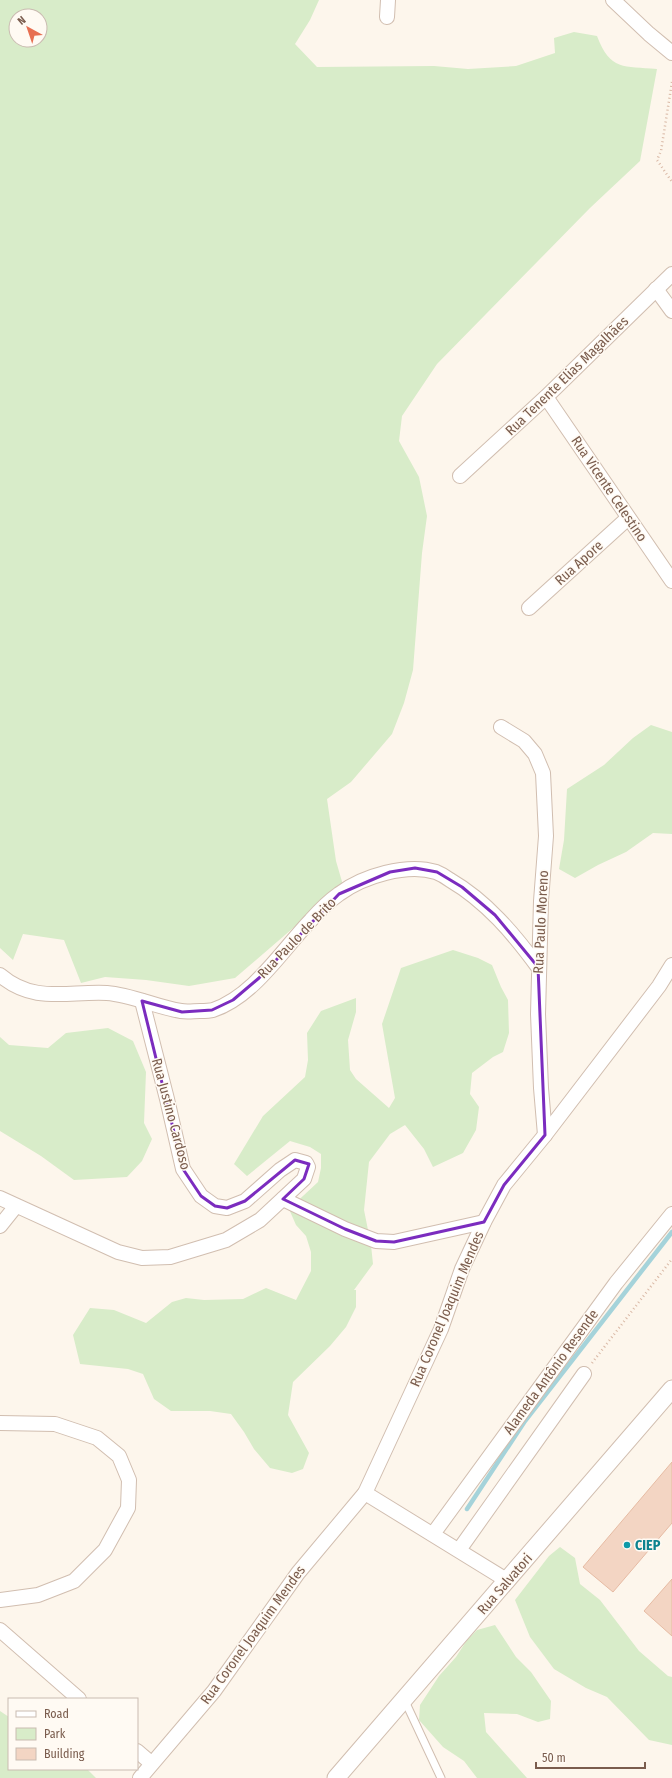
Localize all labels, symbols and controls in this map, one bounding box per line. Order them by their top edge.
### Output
north arrow [8,8,48,48]
text: N [15,14,29,28]
street label: Rua Tenente Elias Magalhães [502,313,632,439]
street label: Rua Vicente Celestino [567,433,651,545]
street label: Rua Apore [551,537,607,589]
street label: Rua Paulo Moreno [530,870,552,974]
street label: Rua Paulo de Brito [254,894,340,982]
street label: Rua Justino Cardoso [148,1056,194,1172]
street label: Rua Coronel Joaquim Mendes [406,1229,488,1389]
street label: Alameda Antônio Resende [500,1306,602,1438]
place label: CIEP [635,1537,661,1554]
marker: CIEP [622,1540,632,1550]
street label: Rua Salvatori [474,1550,536,1618]
street label: Rua Coronel Joaquim Mendes [197,1562,309,1708]
legend [8,1698,138,1770]
text: Road [44,1707,69,1721]
text: Park [44,1727,66,1741]
scale bar [536,1744,645,1770]
text: Building [44,1747,85,1761]
text: 50 m [542,1751,566,1765]

